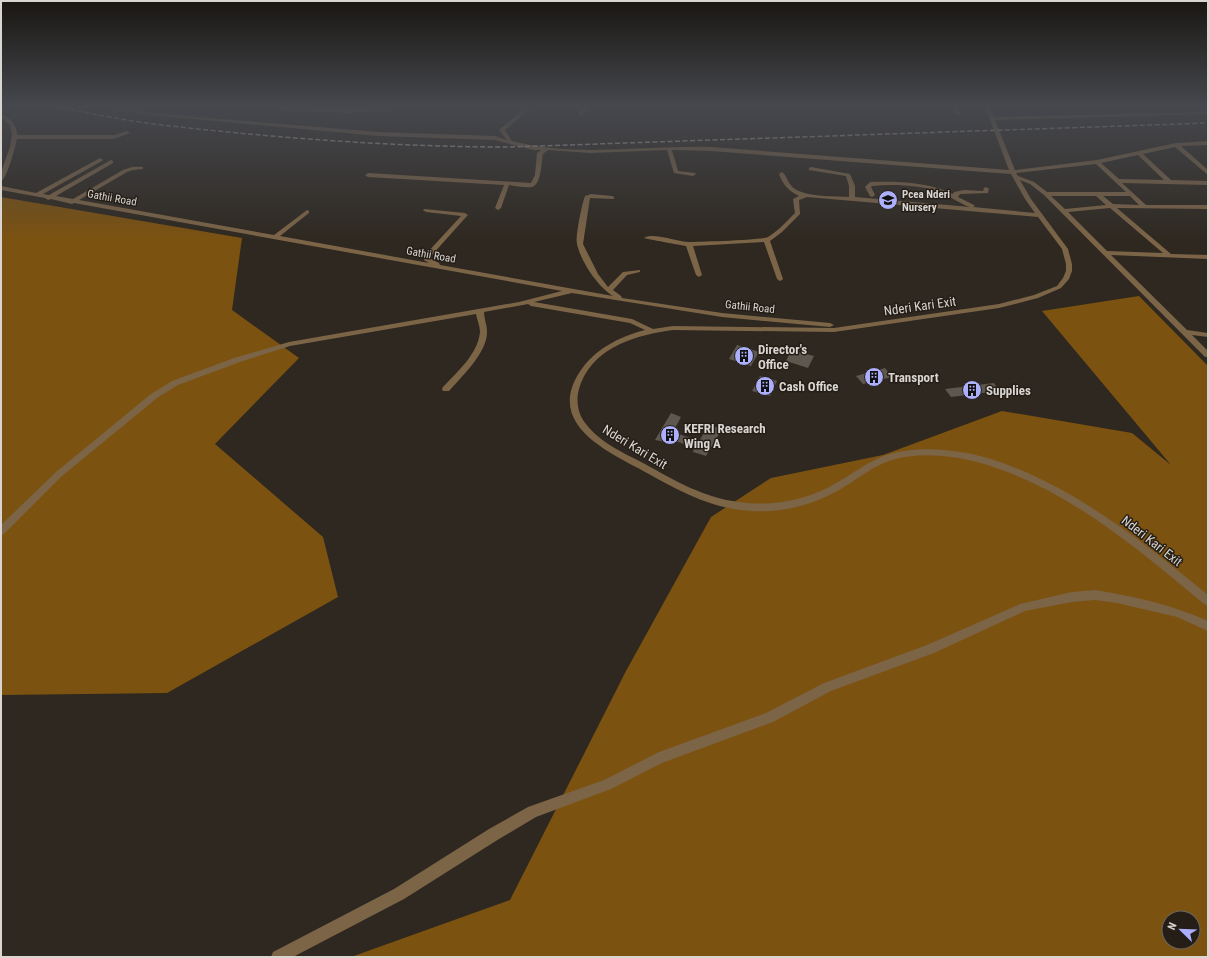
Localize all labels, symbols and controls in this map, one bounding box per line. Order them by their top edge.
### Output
street label: Gathii Road [86,187,138,209]
place label: Pcea Nderi Nursery [902,188,950,214]
school or university icon: Pcea Nderi Nursery [877,189,899,211]
street label: Gathii Road [405,244,457,266]
street label: Nderi Kari Exit [883,293,957,318]
street label: Gathii Road [724,298,776,316]
place label: Director's Office [758,342,807,372]
building icon: Director's Office [733,345,755,367]
building icon: Transport [863,366,885,388]
place label: Transport [888,370,939,385]
building icon: Cash Office [754,375,776,397]
place label: Cash Office [779,379,839,394]
building icon: Supplies [961,379,983,401]
place label: Supplies [986,383,1031,398]
place label: KEFRI Research Wing A [684,421,766,451]
street label: Nderi Kari Exit [600,422,670,472]
building icon: KEFRI Research Wing A [659,424,681,446]
street label: Nderi Kari Exit [1119,513,1185,569]
north arrow [1161,910,1201,950]
text: N [1165,920,1180,932]

